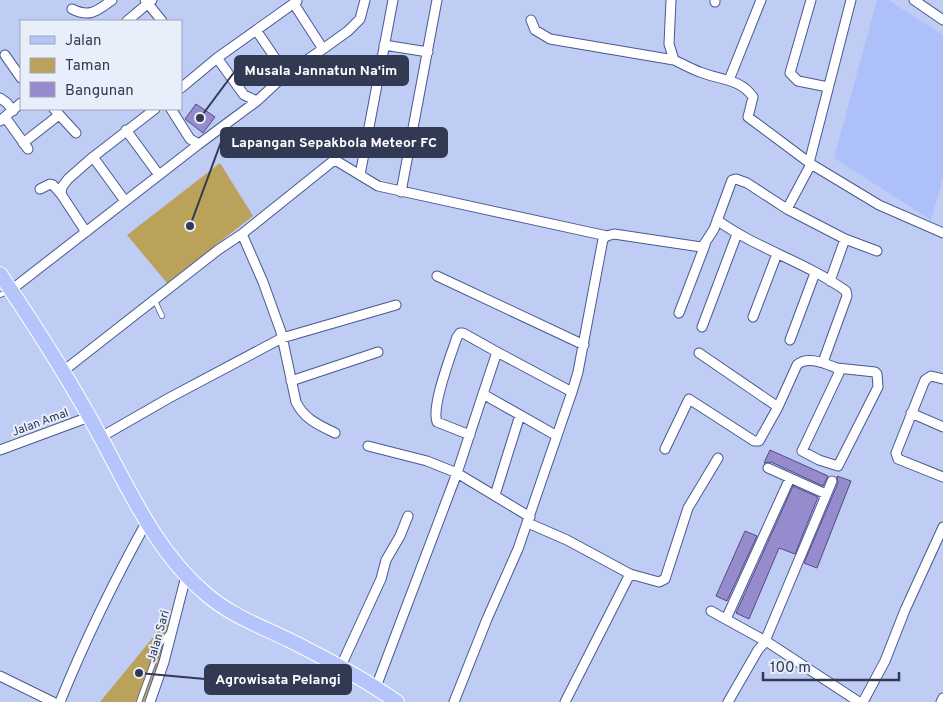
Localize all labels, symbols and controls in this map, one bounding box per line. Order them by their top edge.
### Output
legend [20,20,182,110]
text: Jalan [65,32,102,51]
callout: Musala Jannatun Na'im [235,56,408,85]
text: Taman [65,57,110,76]
text: Musala Jannatun Na'im [245,63,397,80]
text: Bangunan [65,82,134,101]
callout: Lapangan Sepakbola Meteor FC [221,128,447,157]
text: Lapangan Sepakbola Meteor FC [231,135,437,152]
street label: Jalan Amal [10,405,71,441]
street label: Jalan Sari [144,608,174,664]
scale bar [763,650,899,682]
text: 100 m [770,659,811,678]
callout: Agrowisata Pelangi [205,665,351,694]
text: Agrowisata Pelangi [215,672,341,689]

